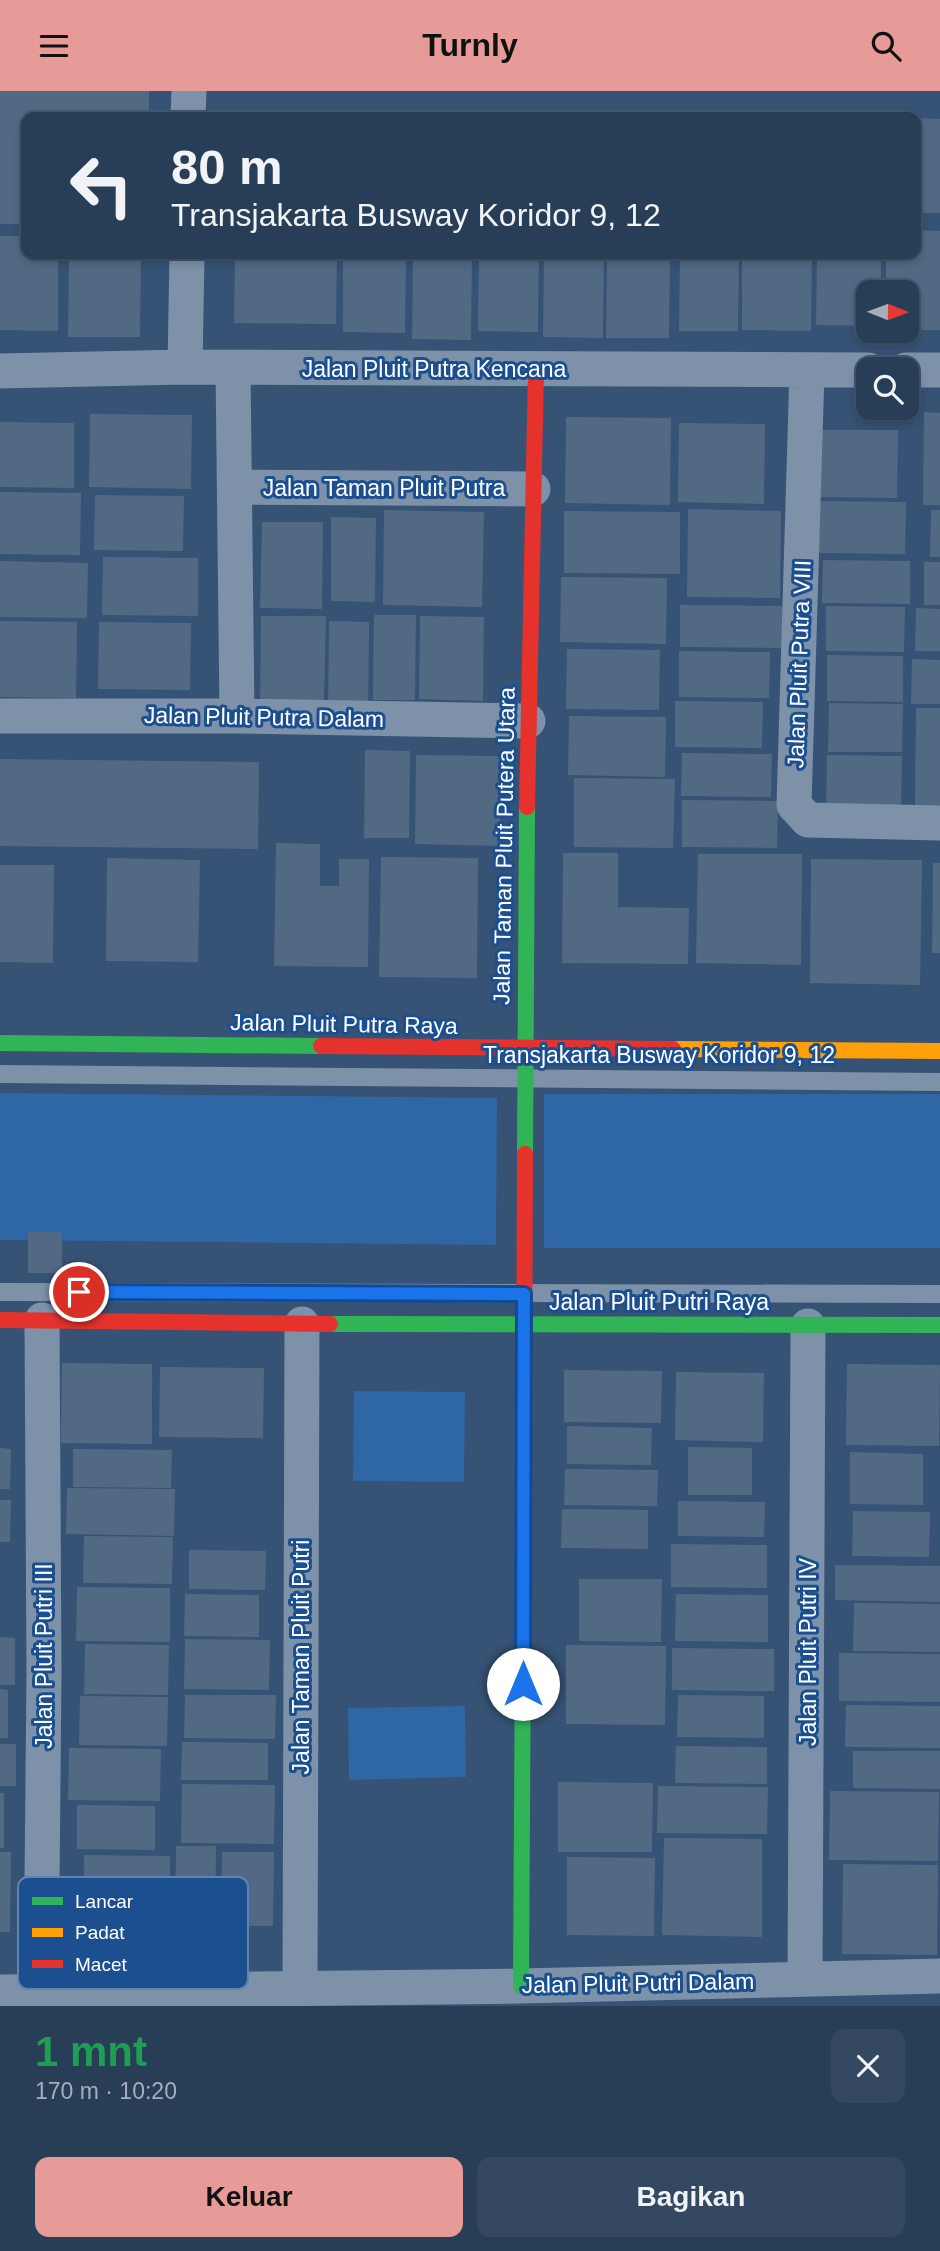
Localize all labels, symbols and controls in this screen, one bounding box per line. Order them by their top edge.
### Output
icon: menu [35,27,73,65]
text: Turnly [422,27,518,63]
icon: search [867,27,905,65]
icon: left [56,140,147,231]
text: 80 m [171,140,283,194]
text: Transjakarta Busway Koridor 9, 12 [171,197,661,233]
north arrow [856,280,919,343]
map controls [856,280,919,420]
street label: Jalan Pluit Putra Kencana [302,356,567,382]
button: search [856,357,919,420]
street label: Jalan Taman Pluit Putra [263,475,505,501]
street label: Jalan Pluit Putra VIII [782,559,816,769]
street label: Jalan Taman Pluit Putera Utara [488,687,520,1005]
street label: Jalan Pluit Putra Dalam [144,702,384,732]
street label: Jalan Pluit Putra Raya [230,1009,458,1039]
street label: Transjakarta Busway Koridor 9, 12 [483,1042,835,1068]
pin [49,1262,109,1322]
icon: arrive [60,1273,98,1311]
street label: Jalan Pluit Putri Raya [549,1289,769,1315]
street label: Jalan Taman Pluit Putri [288,1540,314,1774]
street label: Jalan Pluit Putri IV [795,1557,821,1746]
street label: Jalan Pluit Putri III [31,1563,57,1749]
position arrow [486,1647,560,1721]
legend [18,1877,248,1989]
text: Lancar [75,1891,134,1912]
text: Padat [75,1922,125,1943]
text: Macet [75,1954,127,1975]
street label: Jalan Pluit Putri Dalam [521,1968,755,1998]
text: 1 mnt [35,2028,147,2075]
button: close [831,2029,905,2103]
text: 170 m · 10:20 [35,2078,177,2104]
button: Keluar [35,2157,463,2237]
button: Bagikan [477,2157,905,2237]

